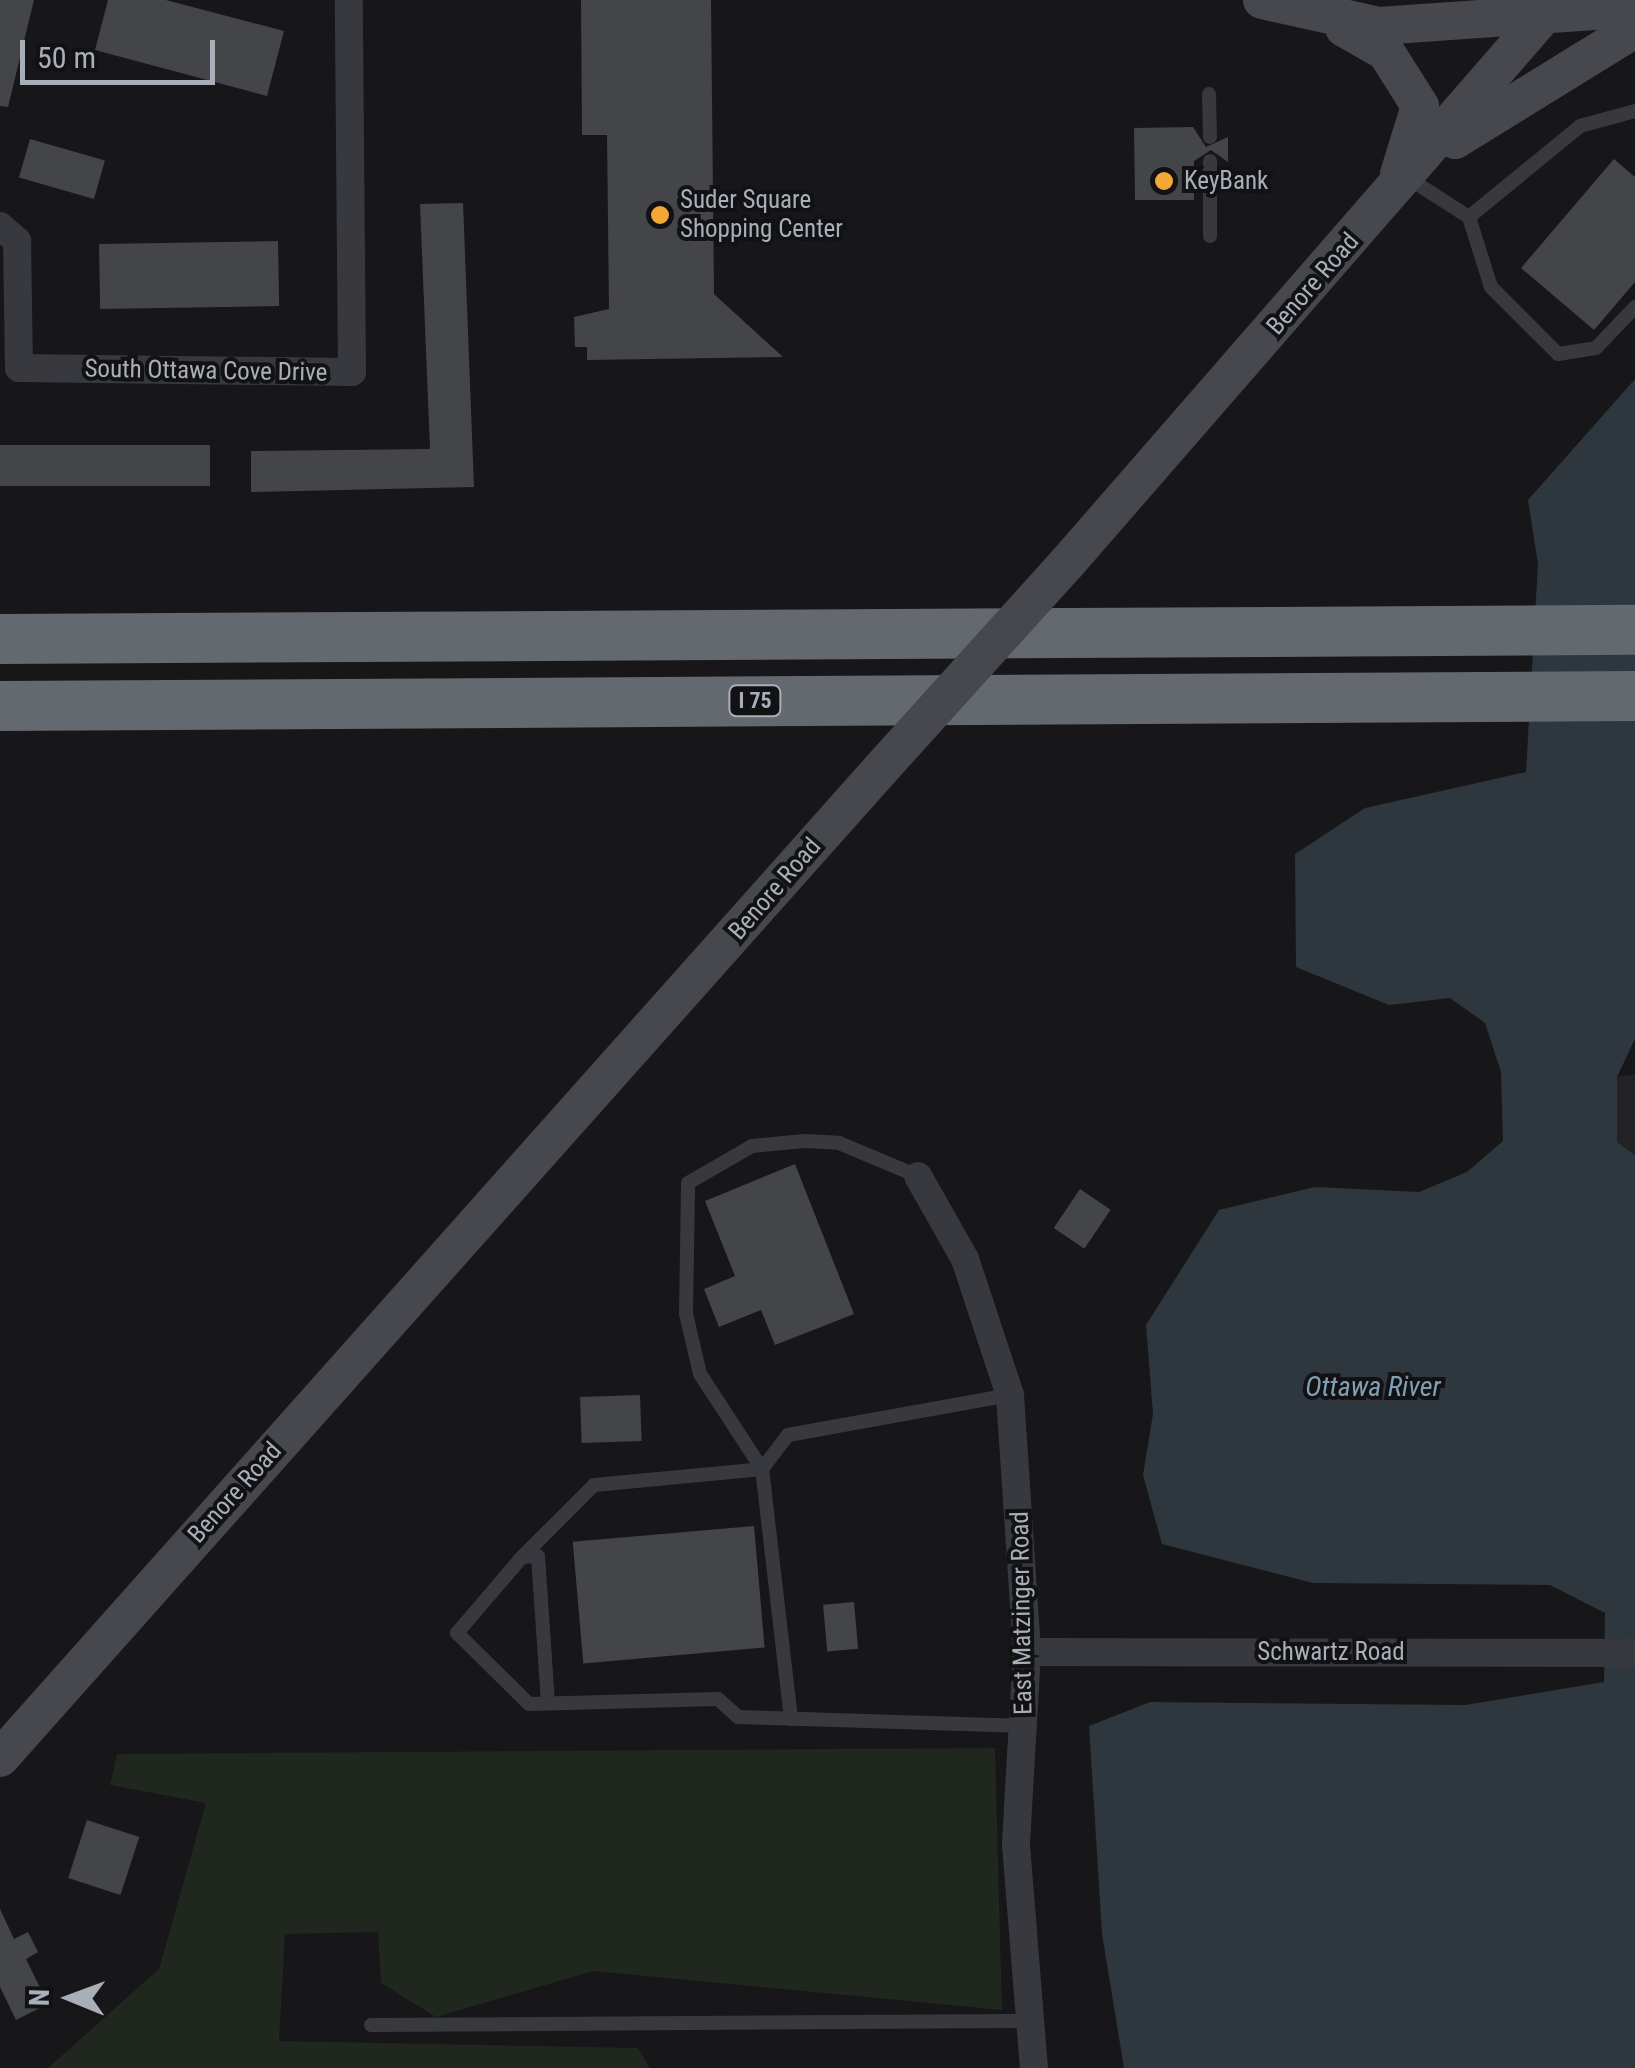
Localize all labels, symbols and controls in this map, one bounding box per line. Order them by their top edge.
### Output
scale bar [25,20,220,82]
text: 50 m [37,40,96,75]
place label: KeyBank [1184,166,1268,196]
marker: KeyBank [1153,170,1175,192]
place label: Suder Square Shopping Center [680,186,843,245]
marker: Suder Square Shopping Center [649,204,671,226]
street label: Benore Road [1261,227,1365,341]
street label: South Ottawa Cove Drive [84,354,328,388]
road number: I 75 [728,684,782,718]
street label: Benore Road [723,832,827,946]
water label: Ottawa River [1305,1370,1441,1404]
street label: Benore Road [182,1436,288,1550]
street label: East Matzinger Road [1005,1511,1039,1715]
street label: Schwartz Road [1257,1637,1405,1667]
north arrow [20,1948,120,2048]
text: N [23,1989,56,2006]

